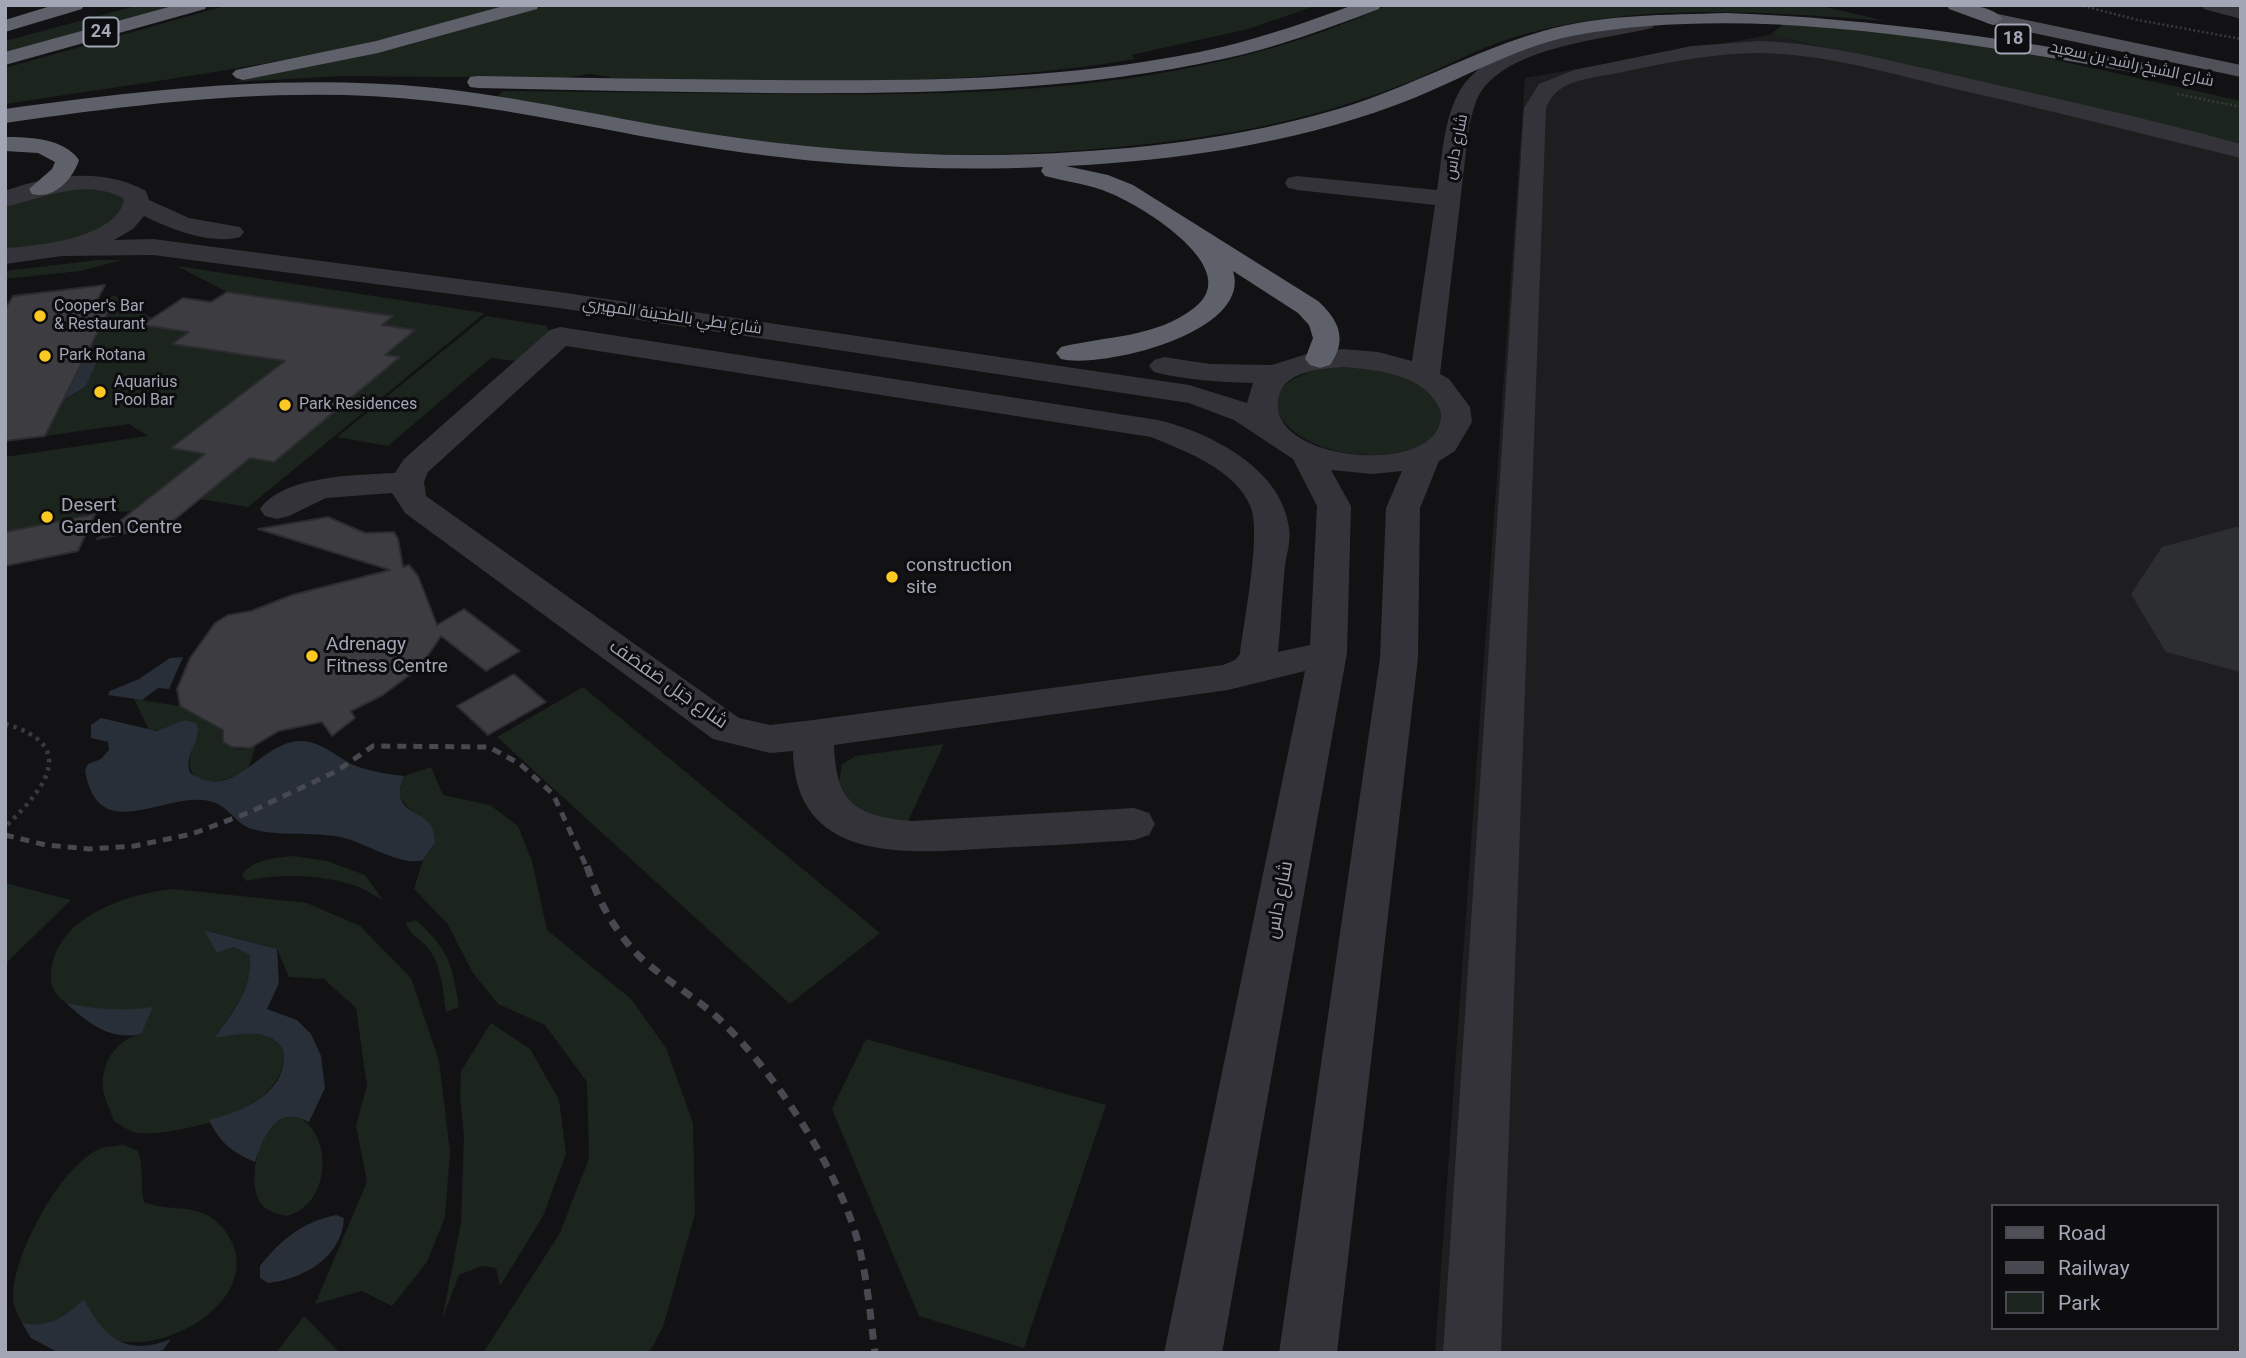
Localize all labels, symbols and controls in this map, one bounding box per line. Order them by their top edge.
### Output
road number: 24 [84,17,119,46]
road number: 18 [1996,24,2030,54]
street label: شارع الشيخ راشد بن سعيد [2049,38,2215,92]
street label: شارع داس [1441,113,1473,181]
street label: شارع بطي بالطحينة المهيري [581,295,763,339]
place label: Cooper's Bar & Restaurant [54,297,145,335]
marker: Cooper's Bar & Restaurant [32,308,48,324]
place label: Park Rotana [59,346,146,366]
marker: Park Rotana [37,348,53,364]
place label: Aquarius Pool Bar [114,373,177,411]
marker: Aquarius Pool Bar [92,384,108,400]
place label: Park Residences [299,395,417,415]
marker: Park Residences [277,397,293,413]
place label: Desert Garden Centre [61,495,182,539]
marker: Desert Garden Centre [39,509,55,525]
place label: construction site [906,555,1012,599]
marker: construction site [884,569,900,585]
place label: Adrenagy Fitness Centre [326,634,448,678]
street label: شارع جَبَل صَفصَف [604,636,732,734]
marker: Adrenagy Fitness Centre [304,648,320,664]
street label: شارع داس [1261,859,1299,941]
legend [1990,1204,2218,1330]
text: Road [2058,1221,2106,1245]
text: Railway [2058,1256,2130,1280]
text: Park [2058,1291,2100,1315]

